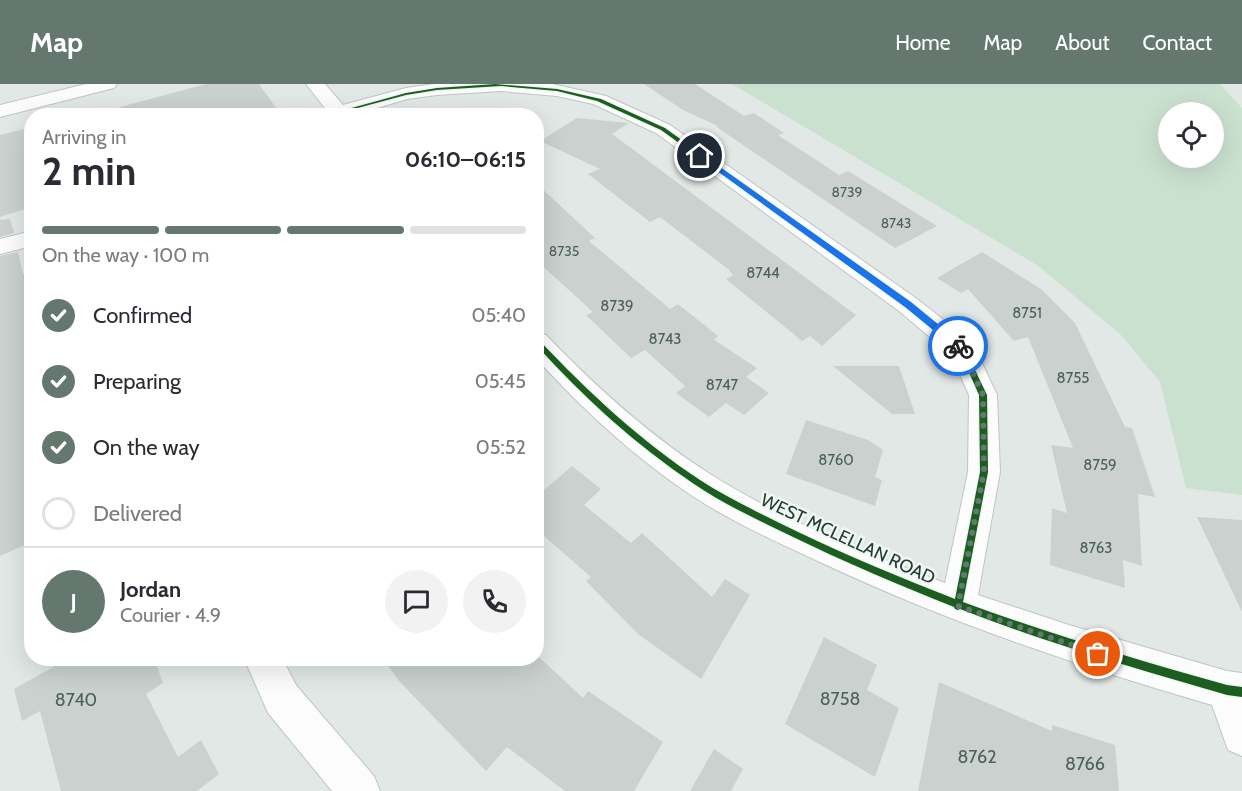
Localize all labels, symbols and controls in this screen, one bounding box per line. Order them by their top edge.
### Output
text: Map [30,25,83,59]
text: Home [895,30,951,55]
text: Map [984,30,1022,55]
text: About [1055,30,1109,55]
text: Contact [1142,30,1212,55]
map controls [1158,102,1224,168]
button: locate [1158,102,1224,168]
text: Arriving in [42,125,126,149]
pin [674,130,725,181]
icon: home [683,139,716,172]
text: 06:10–06:15 [405,146,526,173]
text: 2 min [42,147,136,195]
house number: 8739 [831,183,863,201]
house number: 8743 [881,214,911,232]
house number: 8735 [549,242,579,260]
text: On the way · 100 m [42,243,209,267]
house number: 8744 [746,264,780,282]
house number: 8739 [600,297,634,315]
icon: check [42,299,75,332]
text: Confirmed [93,302,192,329]
text: 05:40 [472,303,526,327]
house number: 8751 [1012,304,1042,322]
courier [928,316,988,376]
house number: 8743 [649,330,681,348]
icon: bike [942,330,975,363]
icon: check [42,365,75,398]
text: Preparing [93,368,181,395]
text: 05:45 [475,369,526,393]
house number: 8755 [1057,369,1089,387]
house number: 8747 [706,376,739,394]
icon: check [42,431,75,464]
text: On the way [93,434,200,461]
text: 05:52 [476,435,526,459]
house number: 8760 [818,451,854,469]
house number: 8759 [1083,456,1117,474]
street label: WEST MCLELLAN ROAD [757,489,939,589]
text: Delivered [93,500,182,527]
house number: 8763 [1080,539,1112,557]
button: chat [385,570,448,633]
button: phone [463,570,526,633]
text: Jordan [120,576,181,603]
text: J [70,588,77,615]
text: Courier · 4.9 [120,603,221,627]
pin [1072,628,1123,679]
icon: bag [1081,637,1114,670]
house number: 8758 [820,688,860,710]
house number: 8740 [55,689,97,711]
house number: 8762 [957,746,997,768]
house number: 8766 [1065,753,1105,775]

